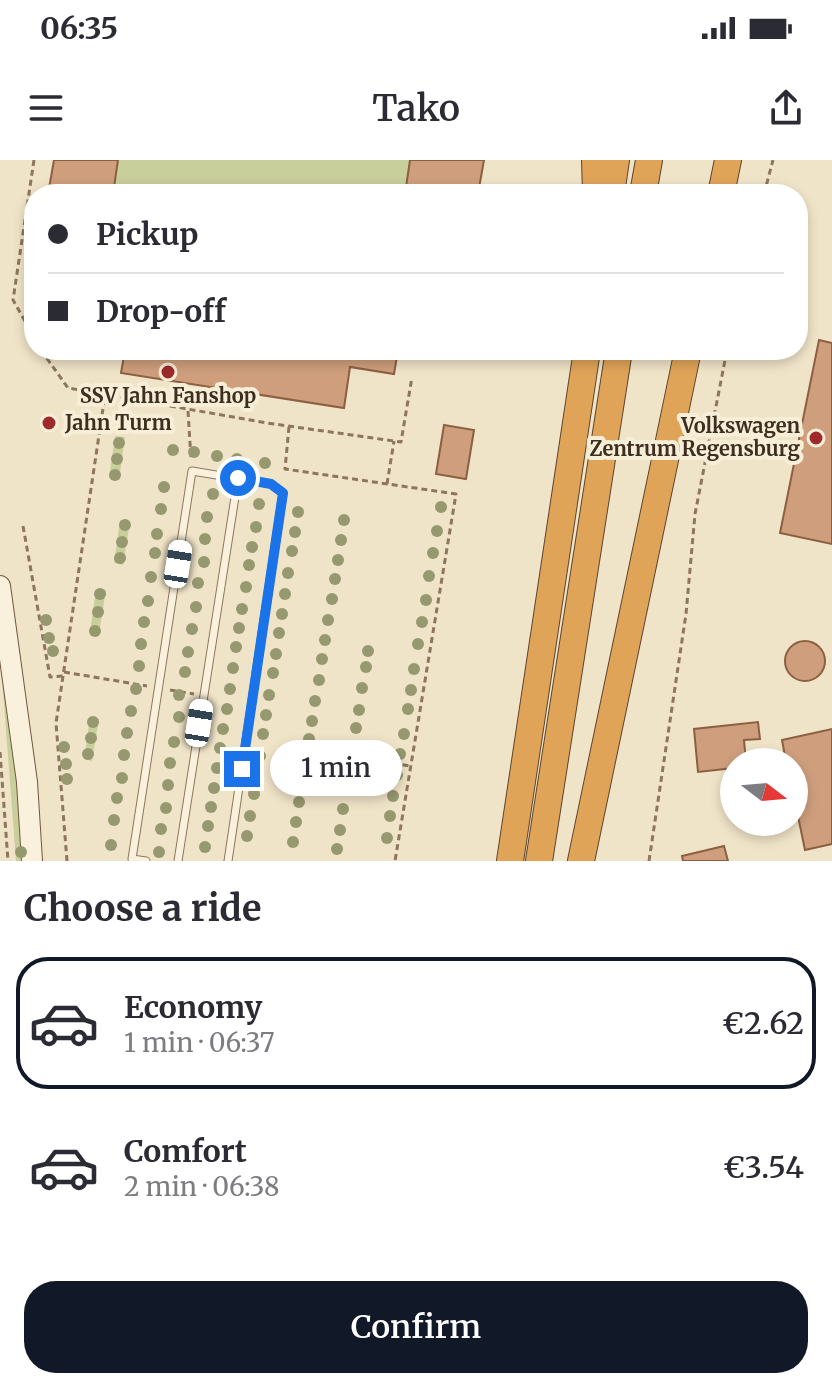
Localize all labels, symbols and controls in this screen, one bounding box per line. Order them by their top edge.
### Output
text: 06:35 [40,9,118,47]
icon: menu [24,86,68,130]
text: Tako [372,86,460,131]
icon: share [764,86,808,130]
text: Pickup [96,215,198,253]
text: Drop-off [96,292,226,330]
marker: SSV Jahn Fanshop [159,363,177,381]
place label: SSV Jahn Fanshop [80,383,257,408]
place label: Jahn Turm [64,410,172,435]
place label: Volkswagen Zentrum Regensburg [589,413,800,461]
marker: Jahn Turm [40,414,58,432]
marker: Volkswagen Zentrum Regensburg [807,429,825,447]
route start [220,460,256,496]
car [162,538,194,590]
car [183,697,215,749]
callout: 1 min [270,741,402,797]
north arrow [720,748,808,836]
map controls [720,748,808,836]
route end [224,751,260,787]
text: 1 min [301,751,371,784]
text: Choose a ride [24,886,261,931]
icon: car [28,987,100,1059]
text: Economy [124,988,262,1026]
text: €2.62 [722,1004,804,1042]
text: 1 min · 06:37 [124,1026,275,1059]
icon: car [28,1131,100,1203]
text: Comfort [124,1132,247,1170]
text: €3.54 [723,1148,804,1186]
text: 2 min · 06:38 [124,1170,280,1203]
button: Confirm [24,1281,808,1373]

